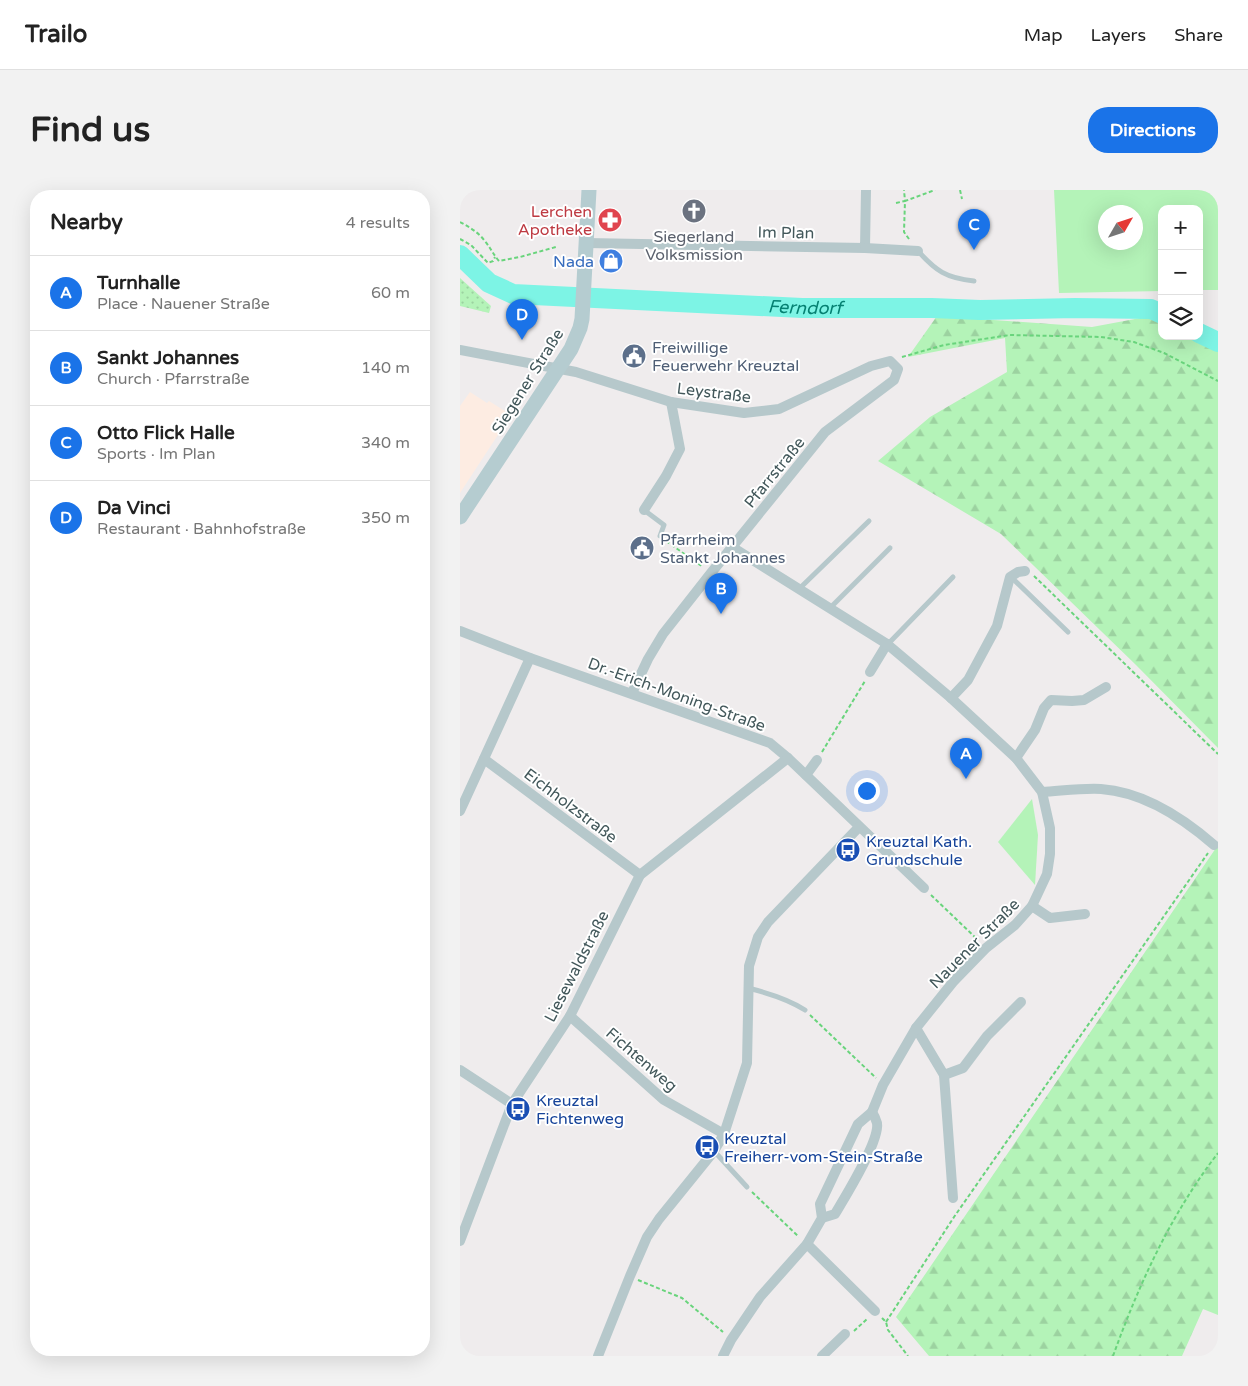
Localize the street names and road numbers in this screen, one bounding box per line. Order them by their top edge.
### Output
street label: Im Plan [757,223,814,243]
street label: Siegener Straße [487,325,568,438]
street label: Leystraße [676,379,752,407]
street label: Pfarrstraße [740,433,809,512]
street label: Dr.-Erich-Moning-Straße [585,653,768,736]
street label: Eichholzstraße [520,764,621,847]
street label: Nauener Straße [925,894,1024,993]
street label: Liesewaldstraße [540,907,614,1025]
street label: Fichtenweg [602,1023,681,1096]

